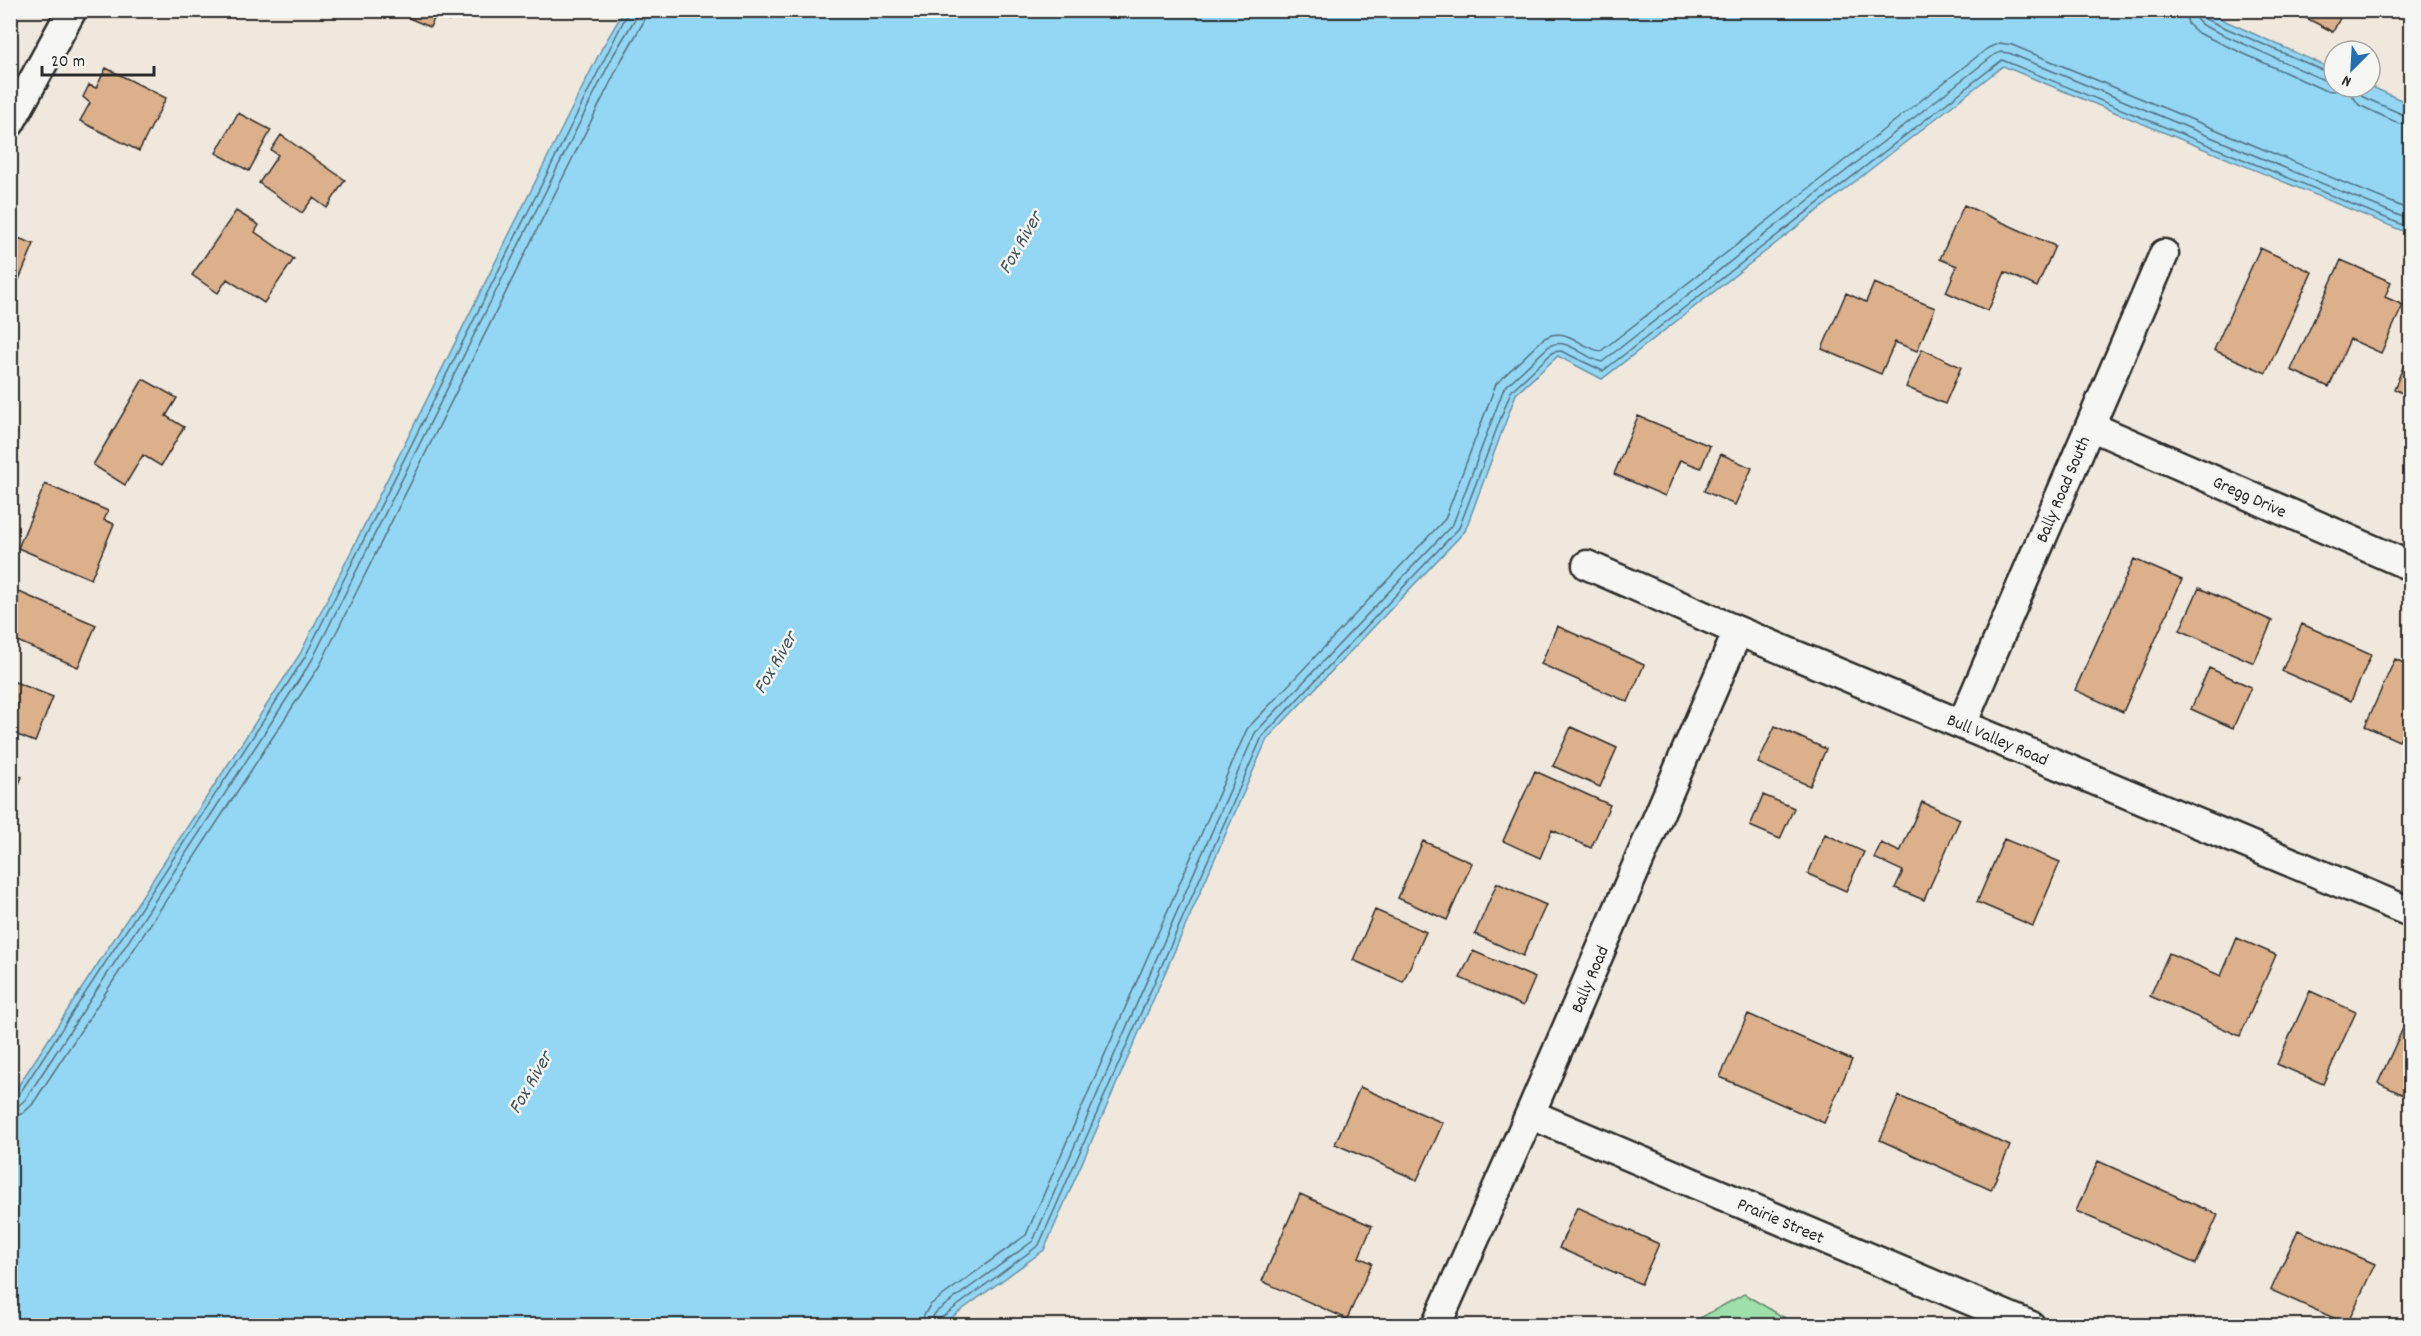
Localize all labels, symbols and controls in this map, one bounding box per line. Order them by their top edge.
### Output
scale bar [42,39,154,77]
north arrow [2322,39,2382,99]
text: 20 m [51,50,85,75]
text: N [2339,68,2355,93]
water label: Fox River [993,205,1052,280]
street label: Bally Road South [2031,433,2098,547]
street label: Gregg Drive [2208,471,2290,526]
water label: Fox River [748,625,807,700]
street label: Bull Valley Road [1943,709,2051,774]
street label: Bally Road [1566,943,1617,1017]
water label: Fox River [503,1045,562,1120]
street label: Prairie Street [1733,1193,1828,1252]

